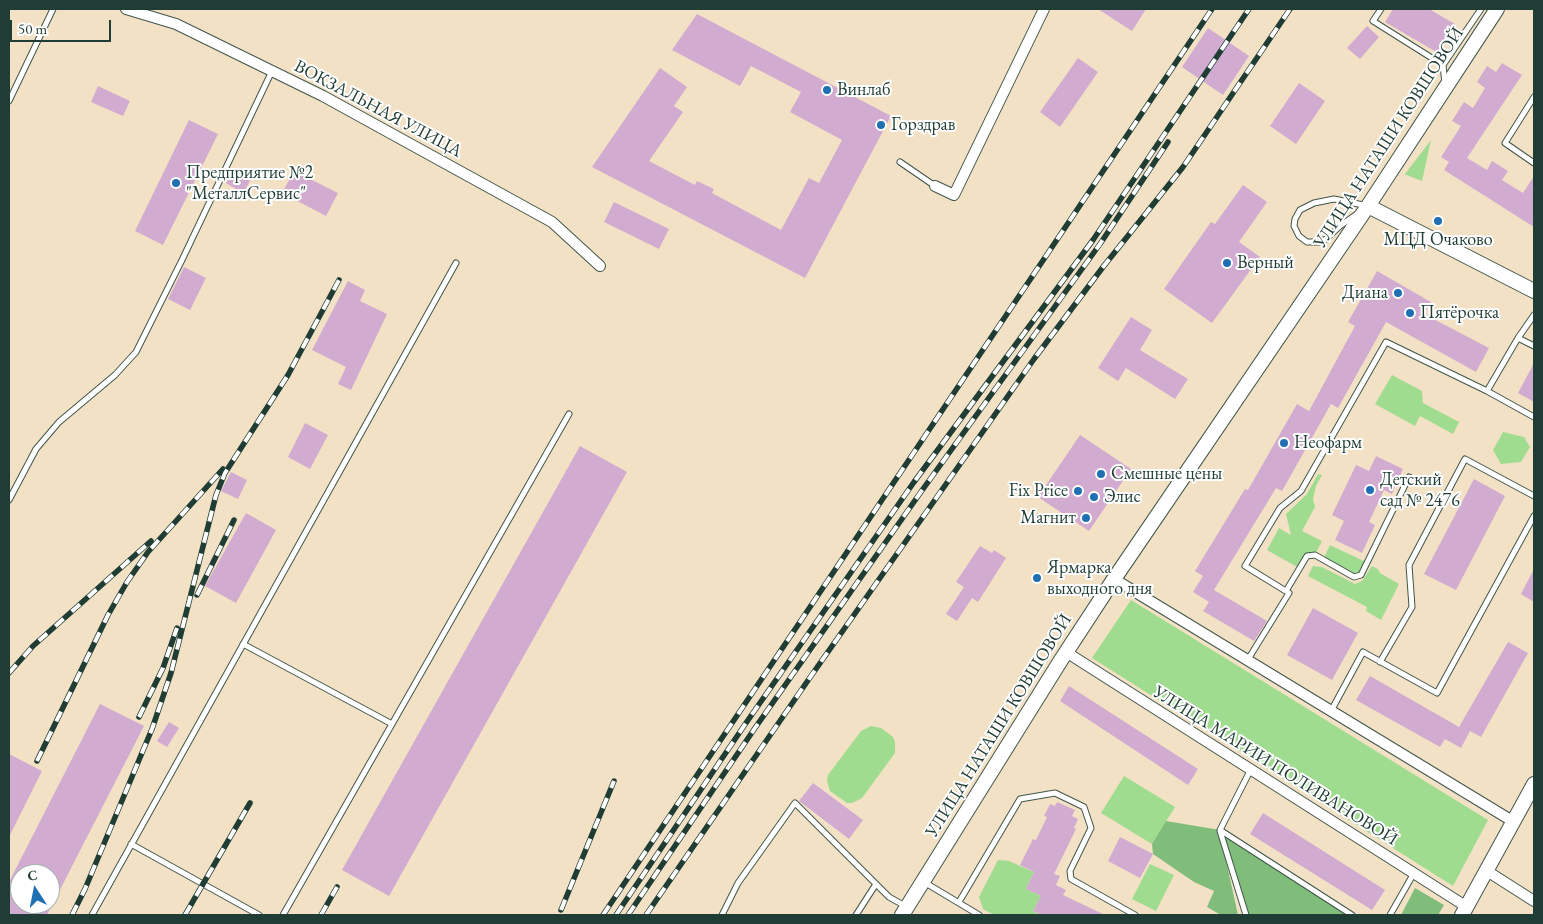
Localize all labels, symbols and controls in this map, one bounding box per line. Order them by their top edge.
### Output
scale bar [12,10,114,42]
text: 50 m [18,19,47,38]
street label: УЛИЦА НАТАШИ КОВШОВОЙ [1309,24,1469,252]
street label: ВОКЗАЛЬНАЯ УЛИЦА [290,56,466,162]
place label: Винлаб [837,79,891,101]
marker: Винлаб [821,84,833,96]
place label: Горздрав [891,114,955,136]
marker: Горздрав [875,119,887,131]
place label: Предприятие №2 "МеталлСервис" [186,162,313,204]
marker: Предприятие №2 "МеталлСервис" [170,177,182,189]
marker: МЦД Очаково [1432,215,1444,227]
place label: МЦД Очаково [1383,229,1493,251]
place label: Верный [1237,252,1294,274]
marker: Верный [1221,257,1233,269]
place label: Диана [1342,282,1388,304]
marker: Диана [1392,287,1404,299]
place label: Пятёрочка [1420,302,1499,324]
marker: Пятёрочка [1404,307,1416,319]
place label: Неофарм [1294,432,1362,454]
marker: Неофарм [1278,437,1290,449]
place label: Смешные цены [1111,463,1222,485]
marker: Смешные цены [1095,468,1107,480]
place label: Детский сад № 2476 [1380,469,1460,512]
place label: Fix Price [1009,480,1068,502]
marker: Детский сад № 2476 [1364,484,1376,496]
marker: Fix Price [1072,485,1084,497]
place label: Элис [1104,486,1141,508]
marker: Элис [1088,491,1100,503]
place label: Магнит [1020,507,1076,529]
marker: Магнит [1080,512,1092,524]
place label: Ярмарка выходного дня [1047,557,1152,600]
marker: Ярмарка выходного дня [1031,572,1043,584]
street label: УЛИЦА НАТАШИ КОВШОВОЙ [921,610,1077,842]
street label: УЛИЦА МАРИИ ПОЛИВАНОВОЙ [1149,682,1401,850]
north arrow [10,864,60,914]
text: С [26,865,39,885]

